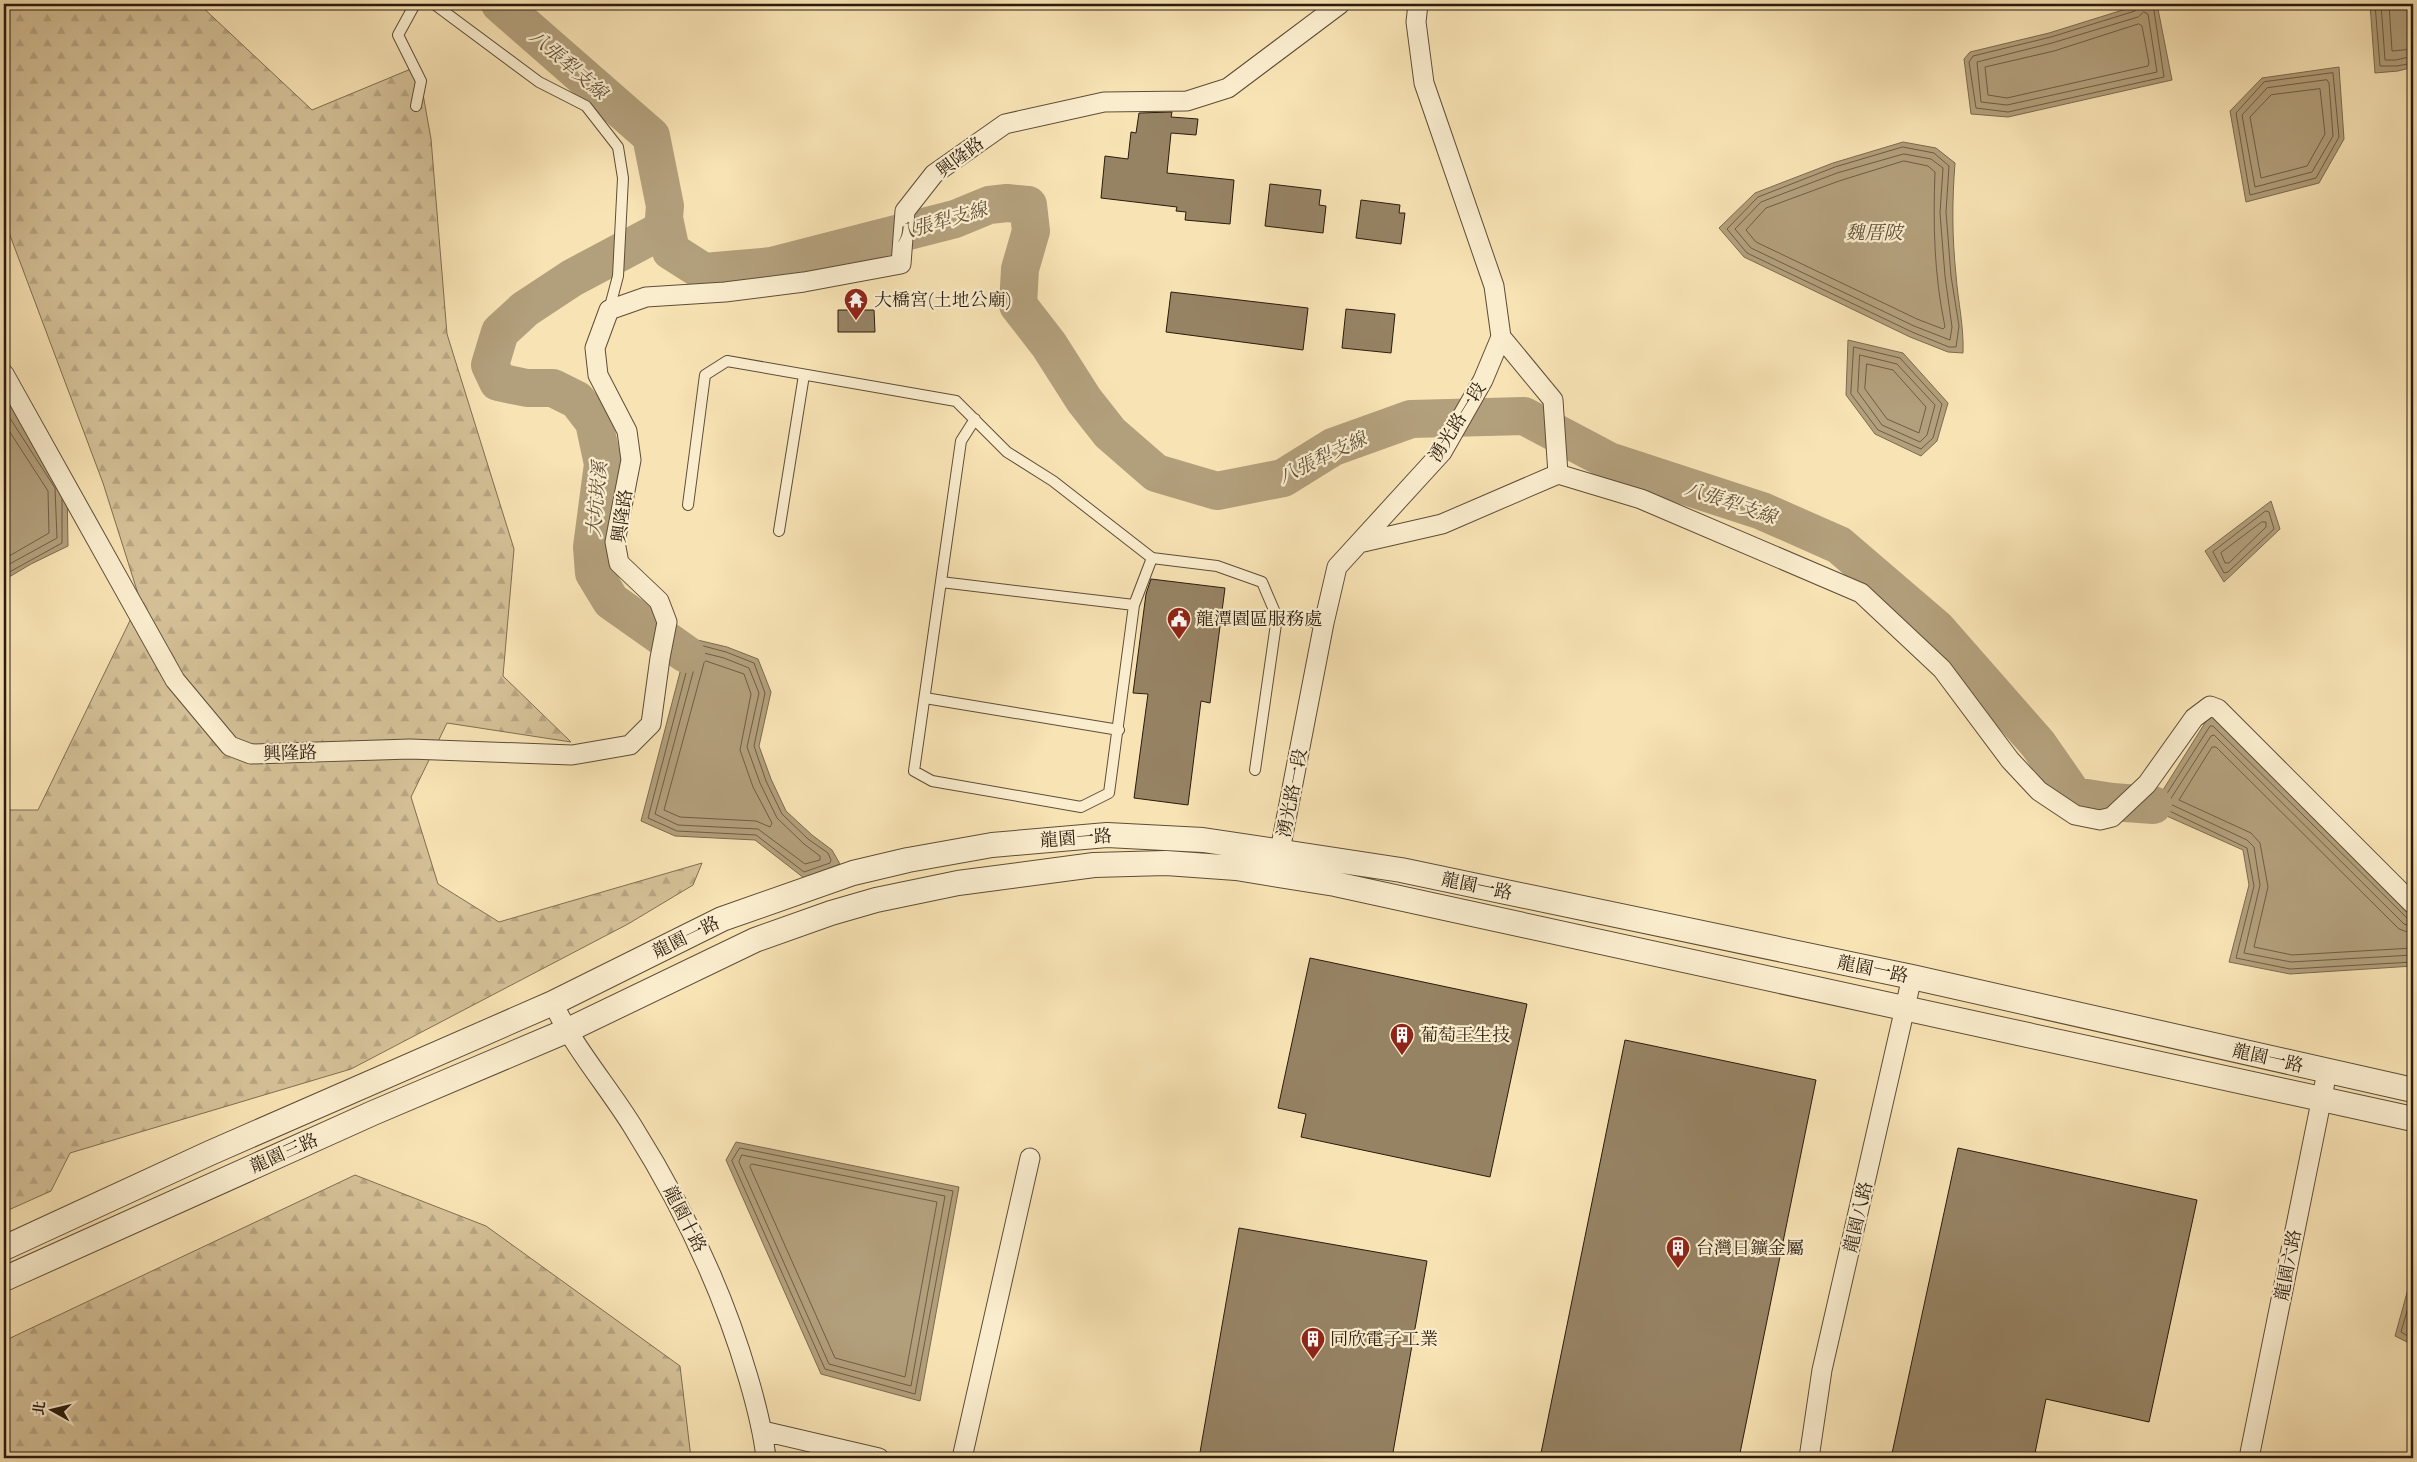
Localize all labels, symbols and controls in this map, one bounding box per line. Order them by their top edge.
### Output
water label: 八張犁支線 [523,25,614,109]
street label: 興隆路 [932,132,991,185]
water label: 八張犁支線 [892,197,993,249]
water label: 魏厝陂 [1845,221,1905,248]
temple icon: 大橋宮(土地公廟) [843,287,869,321]
place label: 大橋宮(土地公廟) [874,289,1012,315]
street label: 湧光路一段 [1424,378,1494,468]
water label: 八張犁支線 [1274,426,1374,492]
water label: 大坑崁溪 [582,458,615,538]
water label: 八張犁支線 [1681,476,1781,533]
street label: 興隆路 [607,488,641,545]
public building icon: 龍潭園區服務處 [1166,606,1192,640]
place label: 龍潭園區服務處 [1196,608,1322,634]
street label: 興隆路 [263,741,318,769]
street label: 湧光路一段 [1273,747,1315,840]
street label: 龍園一路 [1039,825,1113,855]
street label: 龍園一路 [1439,868,1515,908]
street label: 龍園一路 [649,911,725,966]
street label: 龍園一路 [1835,951,1911,991]
building icon: 葡萄王生技 [1389,1022,1415,1056]
place label: 葡萄王生技 [1420,1024,1510,1050]
street label: 龍園一路 [2230,1039,2306,1081]
street label: 龍園三路 [247,1128,323,1181]
street label: 龍園八路 [1839,1179,1881,1255]
street label: 龍園十路 [655,1182,711,1258]
street label: 龍園六路 [2270,1228,2310,1303]
building icon: 台灣日鑛金屬 [1665,1235,1691,1269]
place label: 台灣日鑛金屬 [1696,1237,1804,1263]
building icon: 同欣電子工業 [1300,1326,1326,1360]
place label: 同欣電子工業 [1330,1328,1438,1354]
north arrow [28,1384,78,1434]
text: 北 [30,1400,52,1417]

